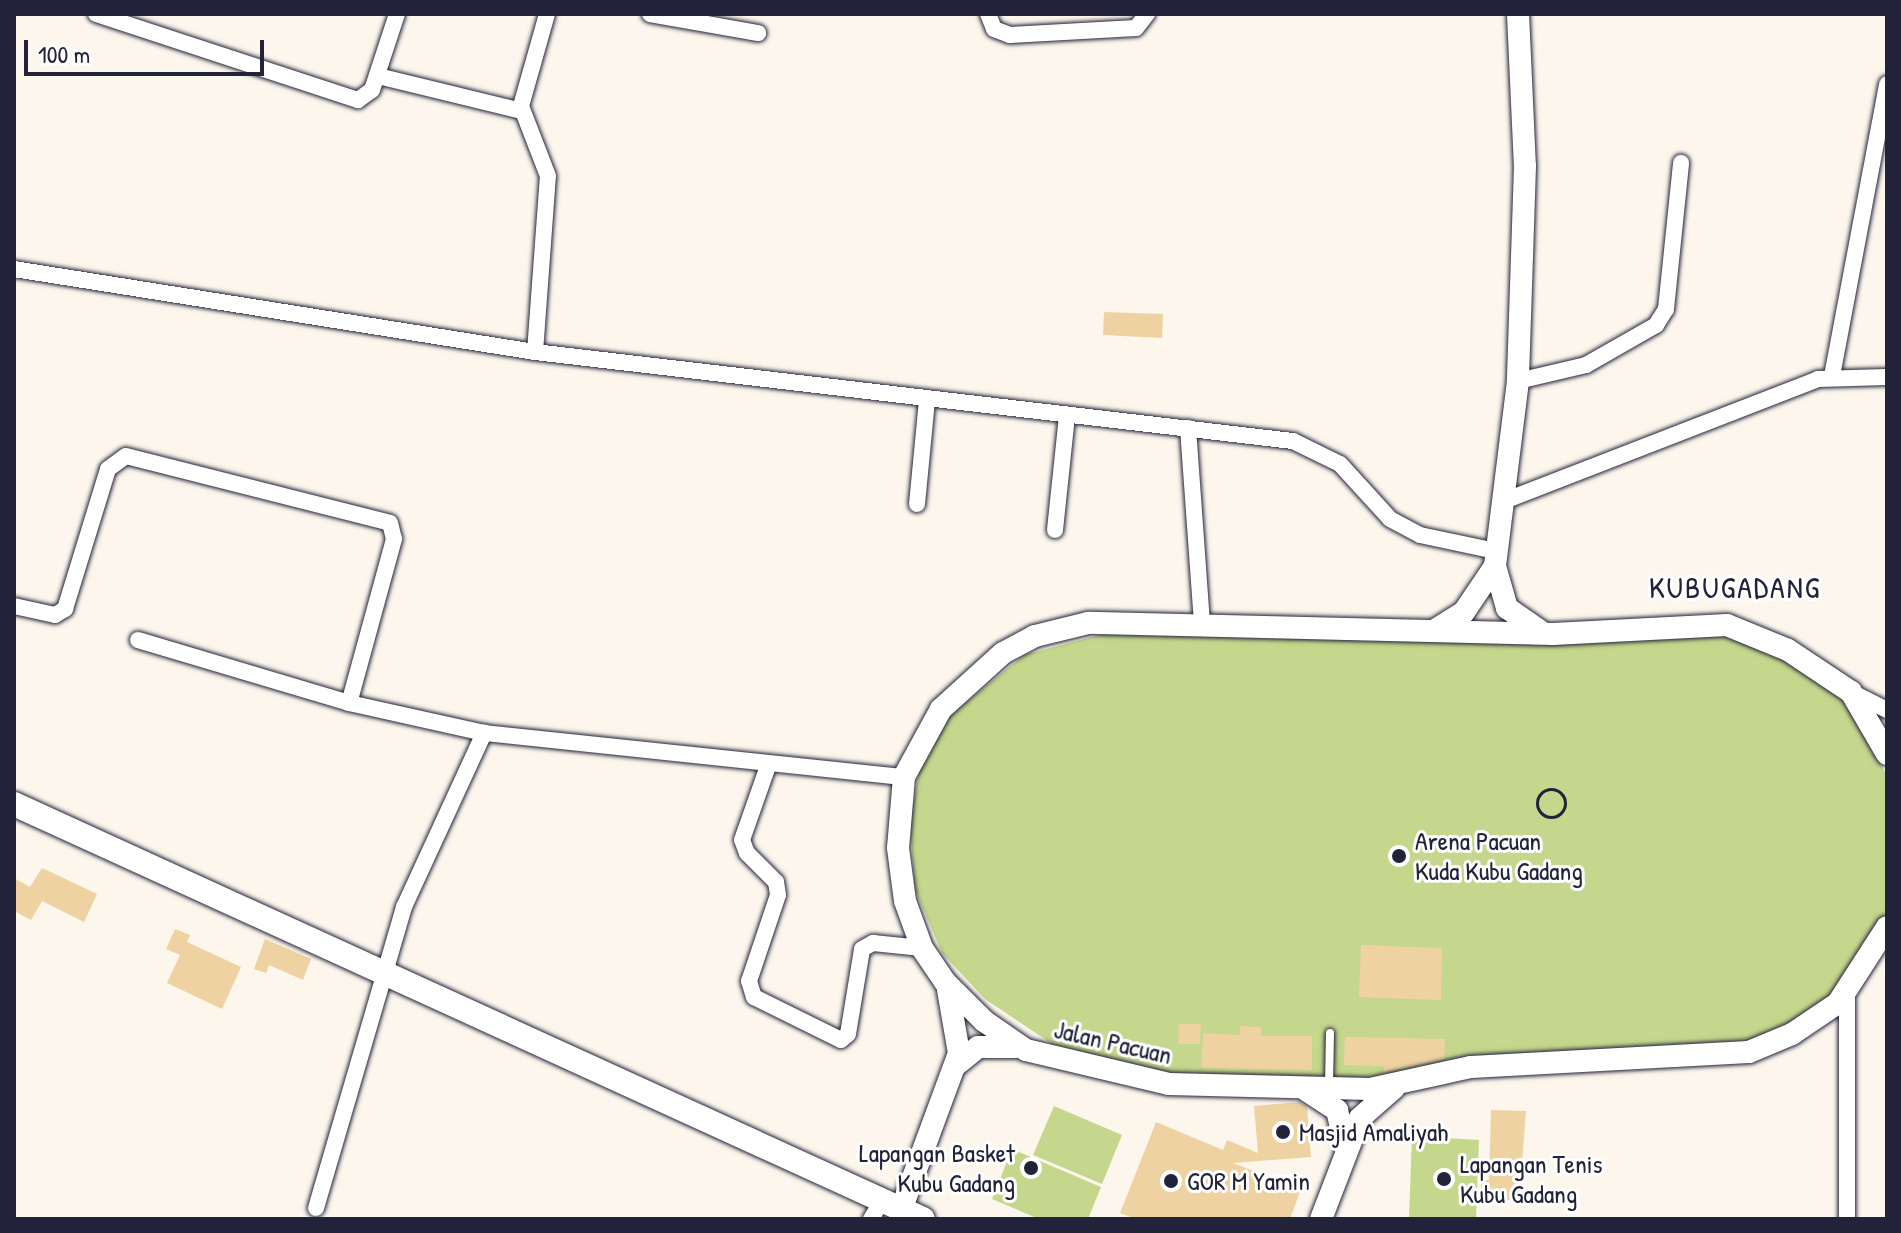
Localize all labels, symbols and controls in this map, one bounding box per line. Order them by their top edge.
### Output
scale bar [28,24,268,74]
text: 100 m [38,38,90,70]
district label: KUBUGADANG [1649,569,1821,605]
place label: Arena Pacuan Kuda Kubu Gadang [1415,825,1583,886]
marker: Arena Pacuan Kuda Kubu Gadang [1390,847,1408,865]
street label: Jalan Pacuan [1051,1013,1175,1071]
place label: Masjid Amaliyah [1299,1116,1448,1148]
marker: Masjid Amaliyah [1274,1123,1292,1141]
place label: Lapangan Basket Kubu Gadang [859,1137,1015,1198]
place label: Lapangan Tenis Kubu Gadang [1460,1148,1603,1210]
marker: Lapangan Basket Kubu Gadang [1022,1159,1040,1177]
place label: GOR M Yamin [1187,1165,1310,1197]
marker: Lapangan Tenis Kubu Gadang [1435,1170,1453,1188]
marker: GOR M Yamin [1162,1172,1180,1190]

